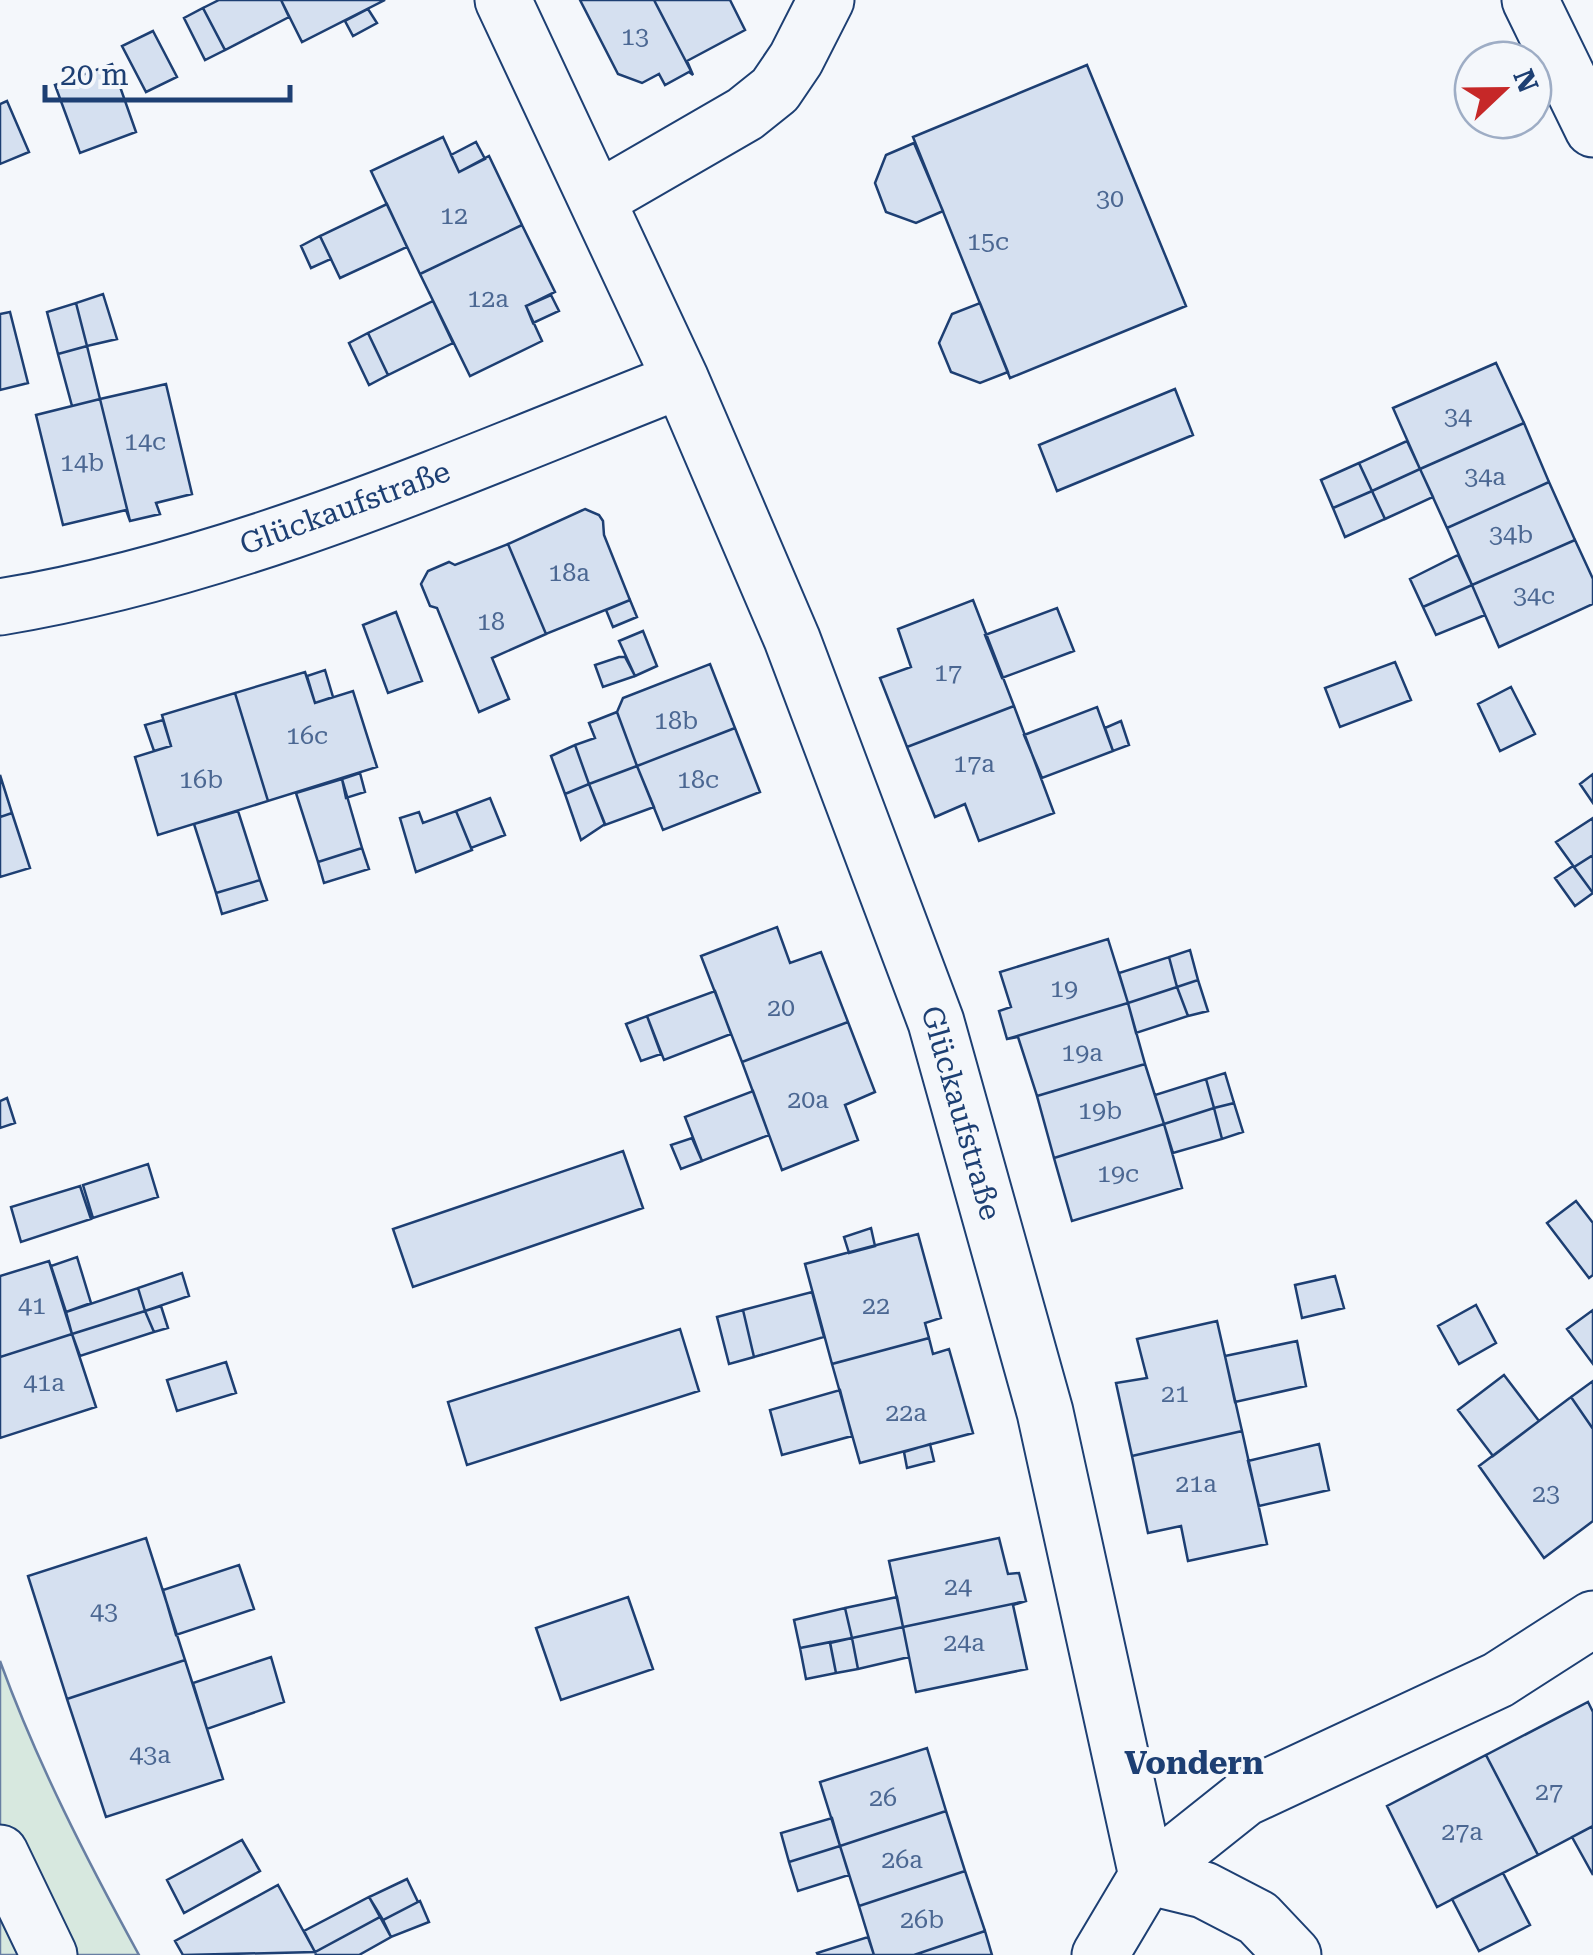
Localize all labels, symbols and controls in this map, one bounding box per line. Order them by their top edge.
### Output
house number: 13 [621,22,649,51]
scale bar [45,40,290,102]
north arrow [1453,40,1553,140]
text: 20 m [60,57,129,92]
text: N [1506,65,1545,97]
house number: 30 [1096,184,1124,213]
house number: 12 [440,201,468,230]
house number: 15c [967,227,1009,256]
house number: 12a [467,284,509,313]
house number: 34 [1444,402,1472,431]
house number: 14c [124,427,166,456]
house number: 14b [60,448,104,477]
street label: Glückaufstraße [235,453,455,562]
house number: 34a [1464,462,1506,491]
house number: 34b [1489,520,1533,549]
house number: 18a [548,558,590,587]
house number: 34c [1513,581,1555,610]
house number: 18 [477,607,505,636]
house number: 17 [934,658,962,687]
house number: 18b [654,706,698,735]
house number: 16c [286,721,328,750]
house number: 17a [953,749,995,778]
house number: 16b [179,765,223,794]
house number: 18c [677,765,719,794]
house number: 19 [1050,974,1078,1003]
house number: 20 [767,993,795,1022]
street label: Glückaufstraße [914,1002,1009,1224]
house number: 19a [1061,1038,1103,1067]
house number: 20a [787,1085,829,1114]
house number: 19b [1078,1096,1122,1125]
house number: 19c [1097,1159,1139,1188]
house number: 41 [18,1291,46,1320]
house number: 22 [862,1291,890,1320]
house number: 41a [23,1368,65,1397]
house number: 21 [1161,1379,1189,1408]
house number: 22a [885,1398,927,1427]
house number: 21a [1175,1469,1217,1498]
house number: 23 [1532,1479,1560,1508]
house number: 24 [944,1572,972,1601]
house number: 43 [90,1597,118,1626]
house number: 24a [943,1628,985,1657]
house number: 43a [129,1740,171,1769]
district label: Vondern [1124,1744,1264,1782]
house number: 27 [1535,1777,1563,1806]
house number: 26 [869,1783,897,1812]
house number: 27a [1441,1817,1483,1846]
house number: 26a [881,1845,923,1874]
house number: 26b [900,1905,944,1934]

